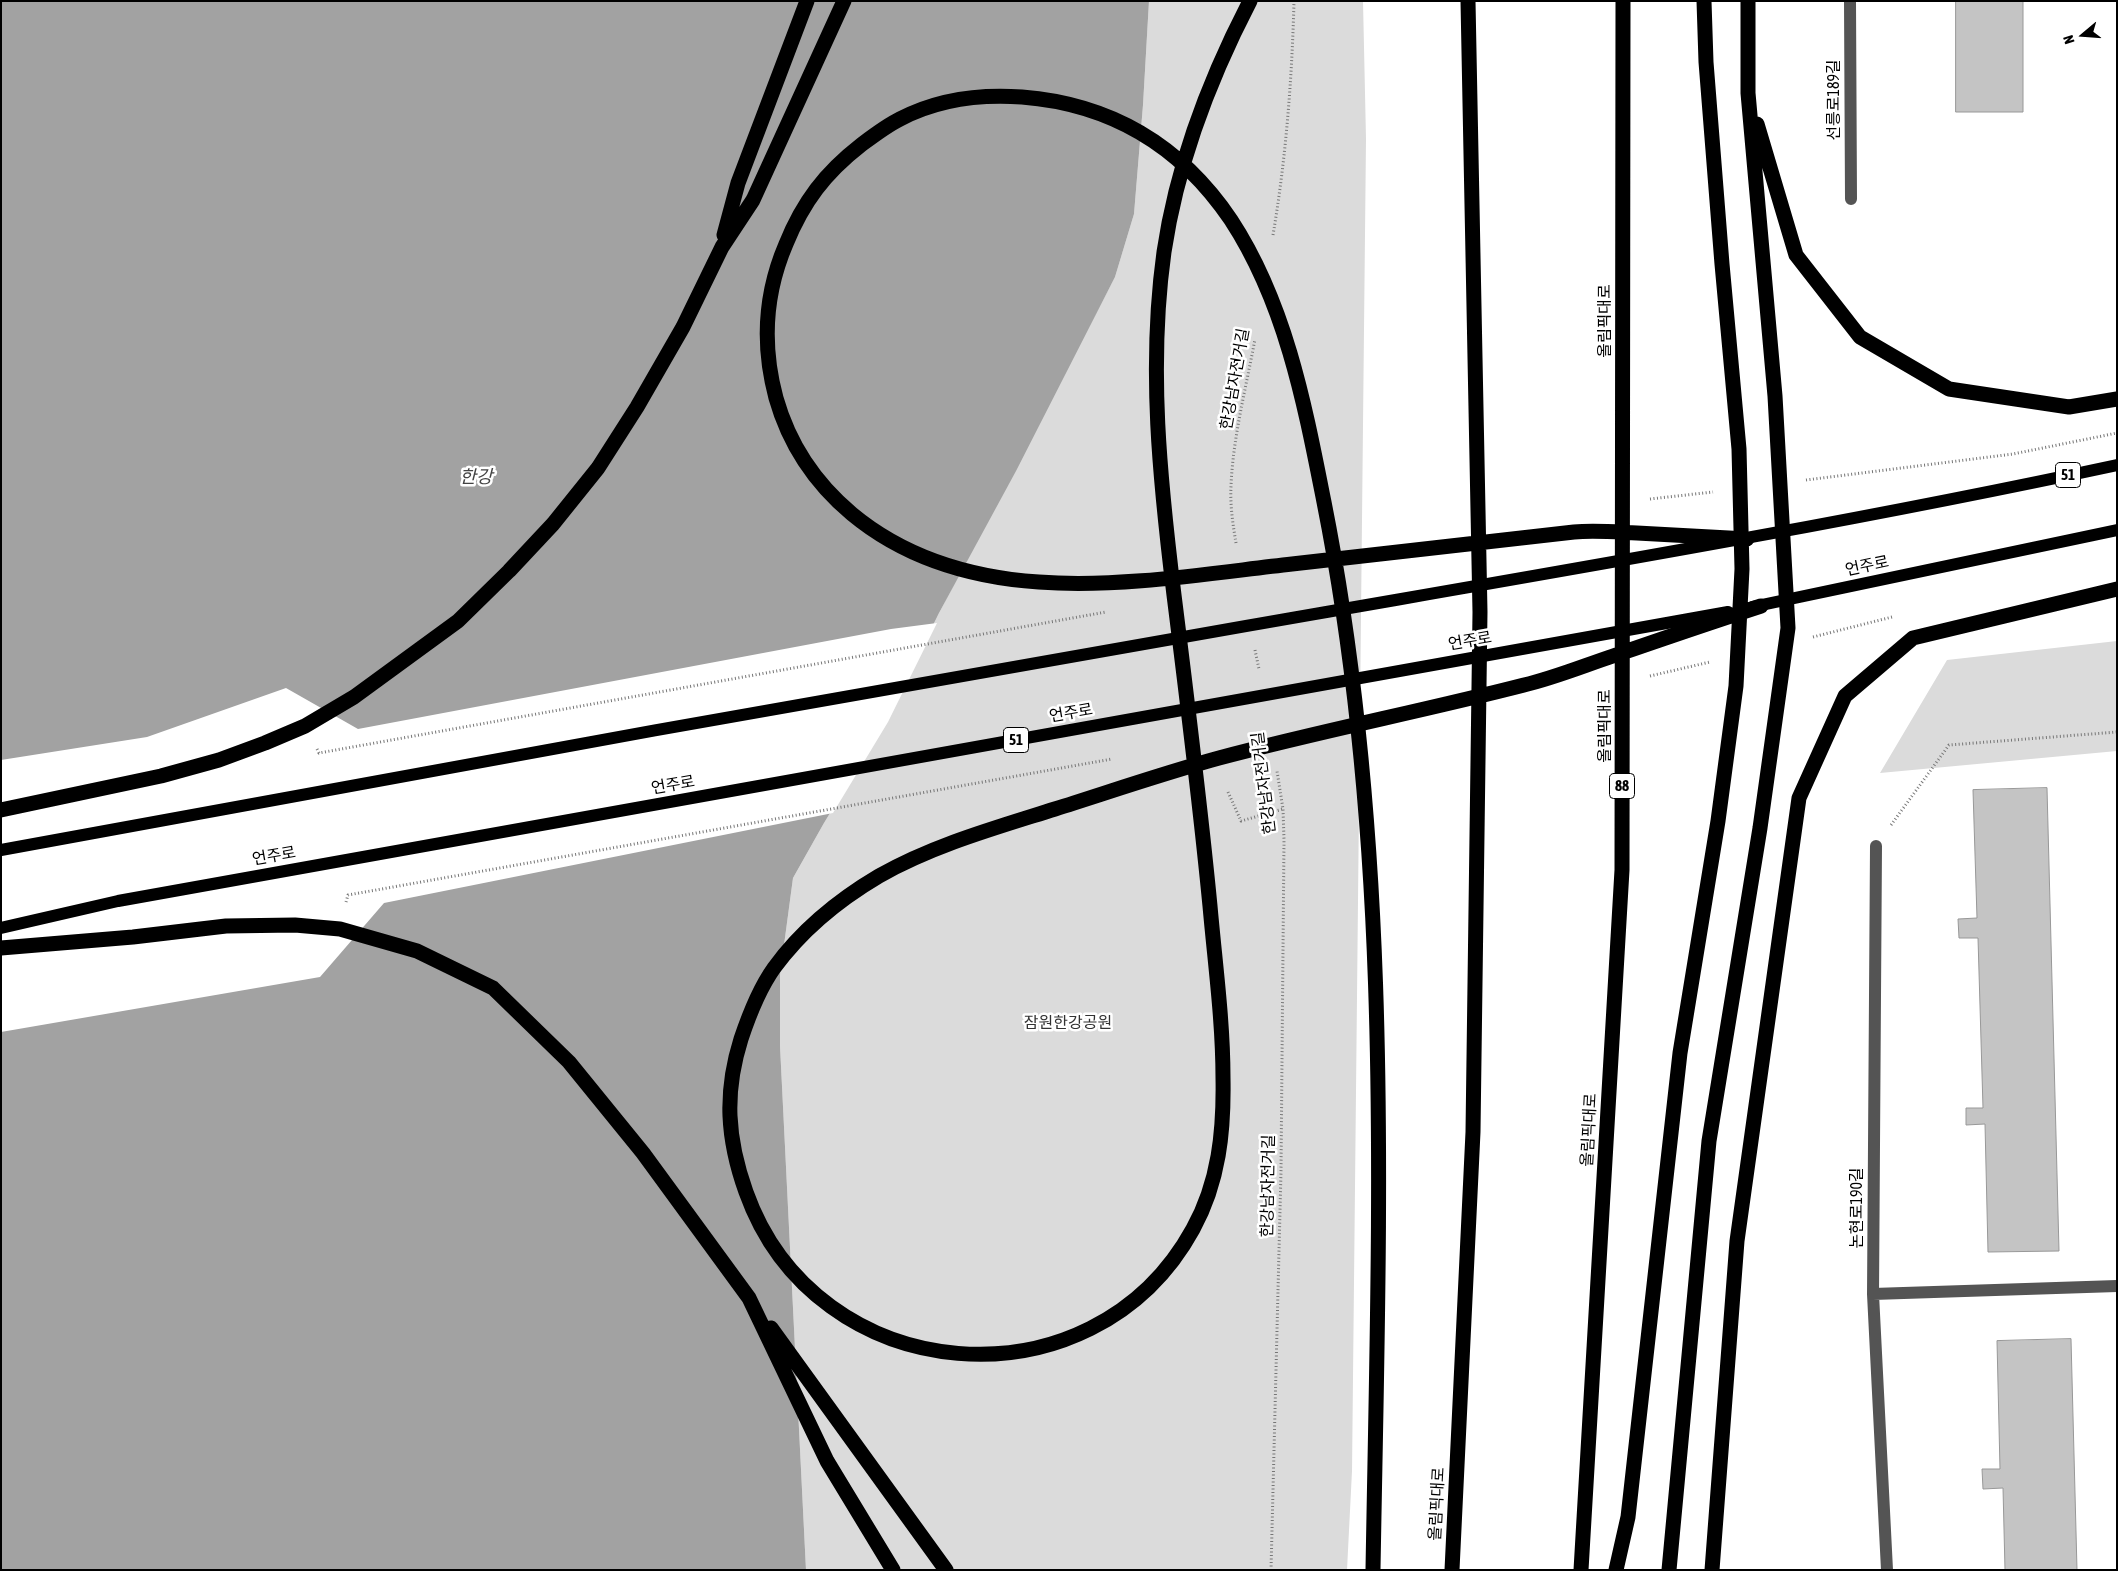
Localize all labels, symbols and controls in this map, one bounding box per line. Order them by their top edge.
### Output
north arrow [2058,10,2108,60]
text: N [2060,33,2078,46]
street label: 선릉로189길 [1824,59,1844,141]
street label: 올림픽대로 [1595,284,1615,358]
street label: 한강남자전거길 [1217,327,1253,431]
road number: 51 [2056,462,2080,488]
water label: 한강 [459,466,493,488]
street label: 언주로 [1843,552,1891,580]
street label: 언주로 [1447,628,1493,654]
street label: 올림픽대로 [1595,689,1615,763]
street label: 언주로 [1048,700,1094,726]
road number: 51 [1004,728,1028,752]
street label: 한강남자전거길 [1248,731,1280,835]
street label: 언주로 [650,772,696,798]
road number: 88 [1610,774,1634,798]
street label: 언주로 [251,843,297,869]
park label: 잠원한강공원 [1024,1013,1112,1033]
street label: 올림픽대로 [1577,1093,1601,1167]
street label: 한강남자전거길 [1258,1134,1278,1238]
street label: 논현로190길 [1847,1167,1867,1249]
street label: 올림픽대로 [1425,1467,1449,1541]

